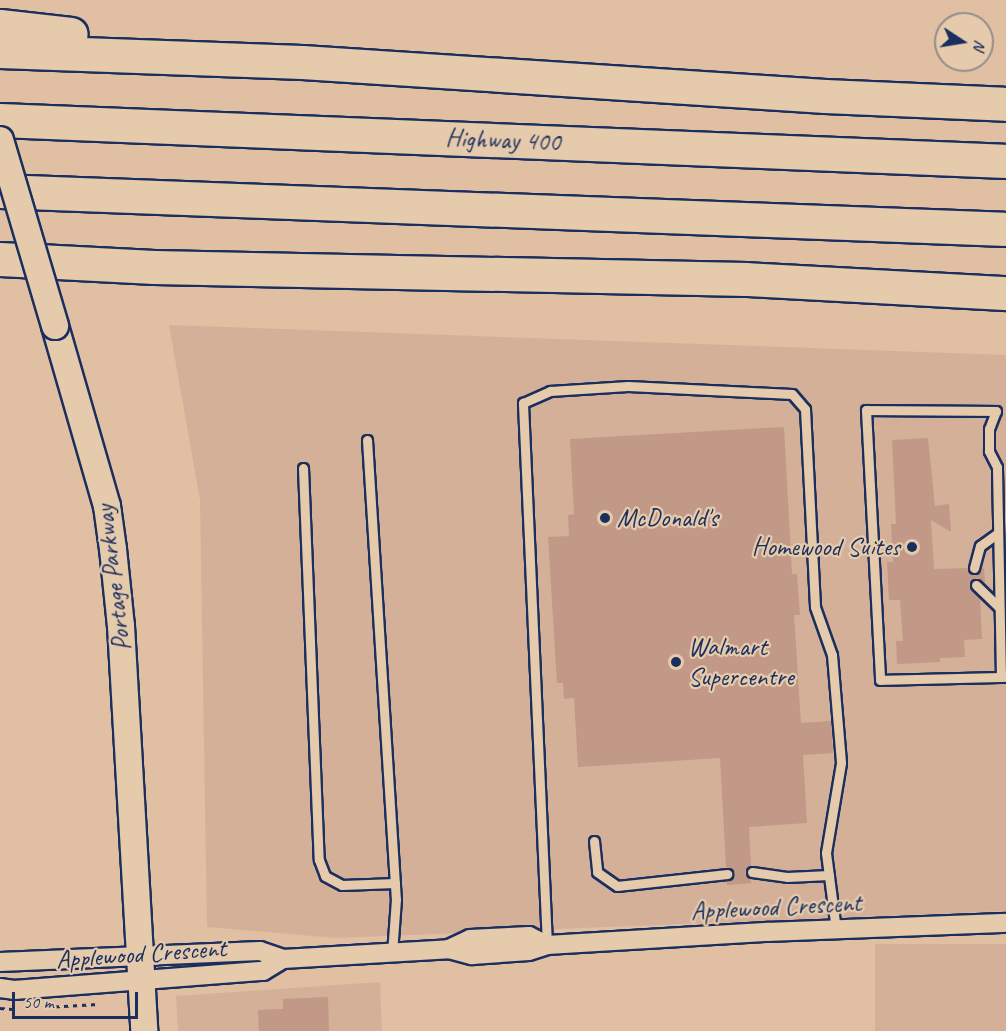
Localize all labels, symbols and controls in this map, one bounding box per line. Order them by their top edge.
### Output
north arrow [934,12,994,72]
text: N [969,38,990,52]
street label: Highway 400 [445,122,561,158]
place label: McDonald's [617,502,718,534]
street label: Portage Parkway [89,503,137,653]
marker: McDonald's [598,511,612,525]
place label: Homewood Suites [752,531,900,563]
marker: Homewood Suites [905,540,919,554]
place label: Walmart Supercentre [688,631,794,692]
marker: Walmart Supercentre [669,655,683,669]
street label: Applewood Crescent [690,887,862,927]
street label: Applewood Crescent [54,932,228,976]
scale bar [15,980,141,1018]
text: 50 m [23,991,54,1013]

